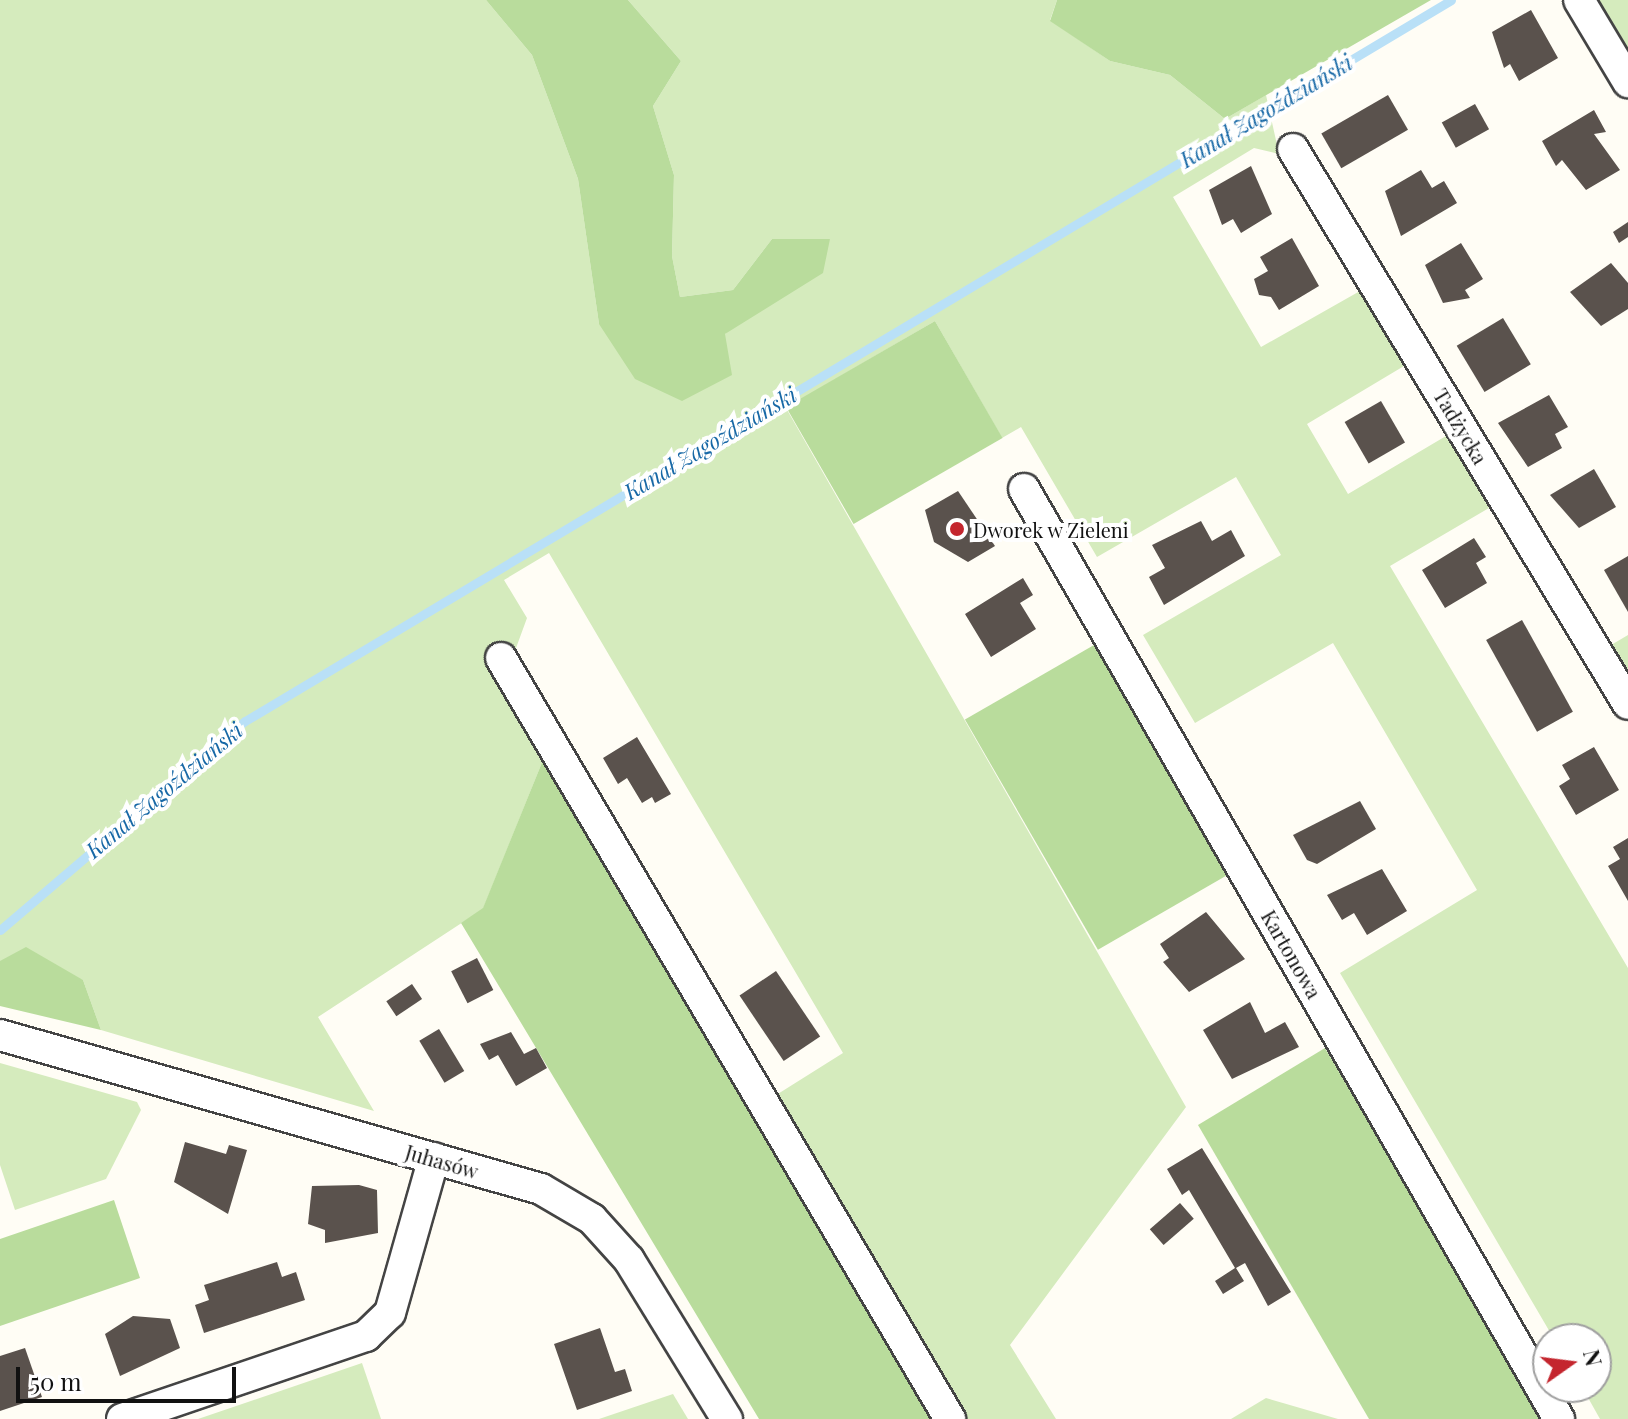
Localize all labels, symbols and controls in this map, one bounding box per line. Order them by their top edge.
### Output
water label: Kanał Zagoździański [1175,49,1357,173]
water label: Kanał Zagoździański [619,381,801,505]
street label: Tadżycka [1429,384,1493,468]
place label: Dworek w Zieleni [973,517,1130,541]
marker: Dworek w Zieleni [948,520,966,538]
water label: Kanał Zagoździański [80,716,248,864]
street label: Kartonowa [1257,906,1327,1002]
street label: Juhasów [403,1139,481,1183]
north arrow [1532,1323,1612,1403]
text: N [1577,1346,1610,1369]
scale bar [20,1351,240,1401]
text: 50 m [30,1365,82,1397]

